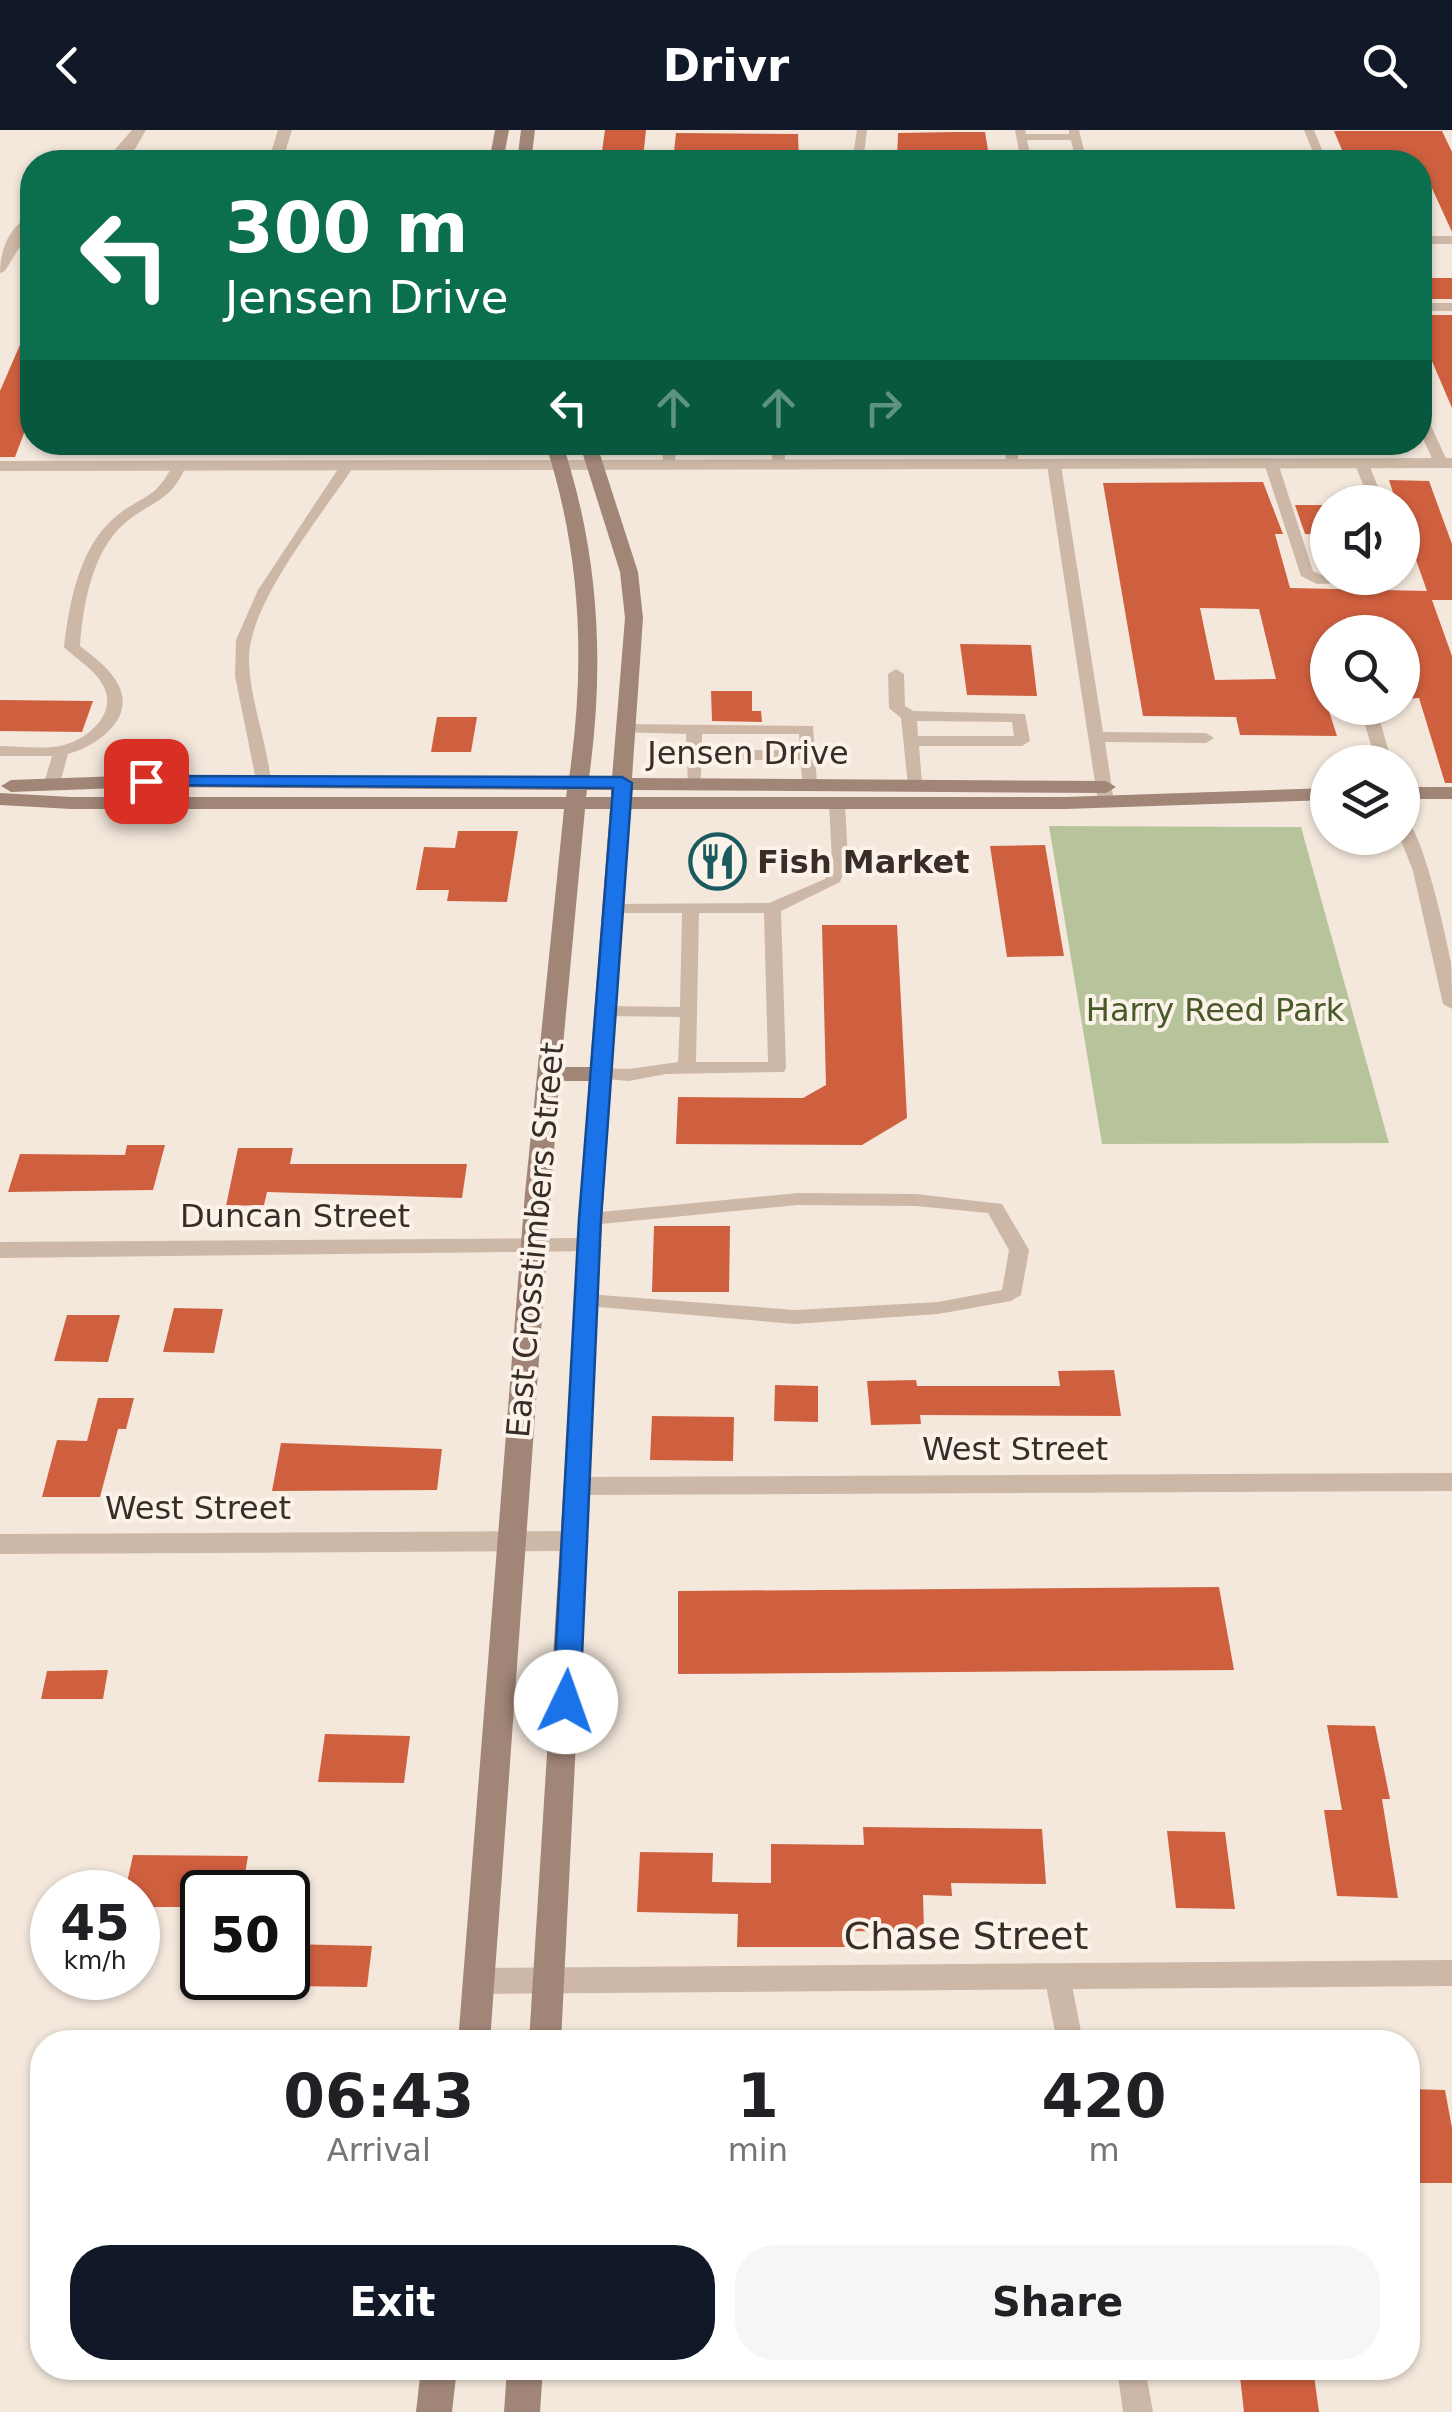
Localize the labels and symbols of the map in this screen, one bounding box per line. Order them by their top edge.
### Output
street label: Jensen Drive [645,734,849,772]
pin [104,739,189,824]
restaurant icon: Fish Market [688,832,748,892]
place label: Fish Market [757,843,969,881]
park label: Harry Reed Park [1086,991,1345,1029]
street label: East Crosstimbers Street [499,1041,571,1439]
street label: Duncan Street [180,1197,410,1235]
street label: West Street [922,1430,1108,1468]
street label: West Street [105,1489,291,1527]
position arrow [514,1650,618,1754]
speed limit sign: 50 [180,1870,310,2000]
street label: Chase Street [844,1914,1088,1958]

